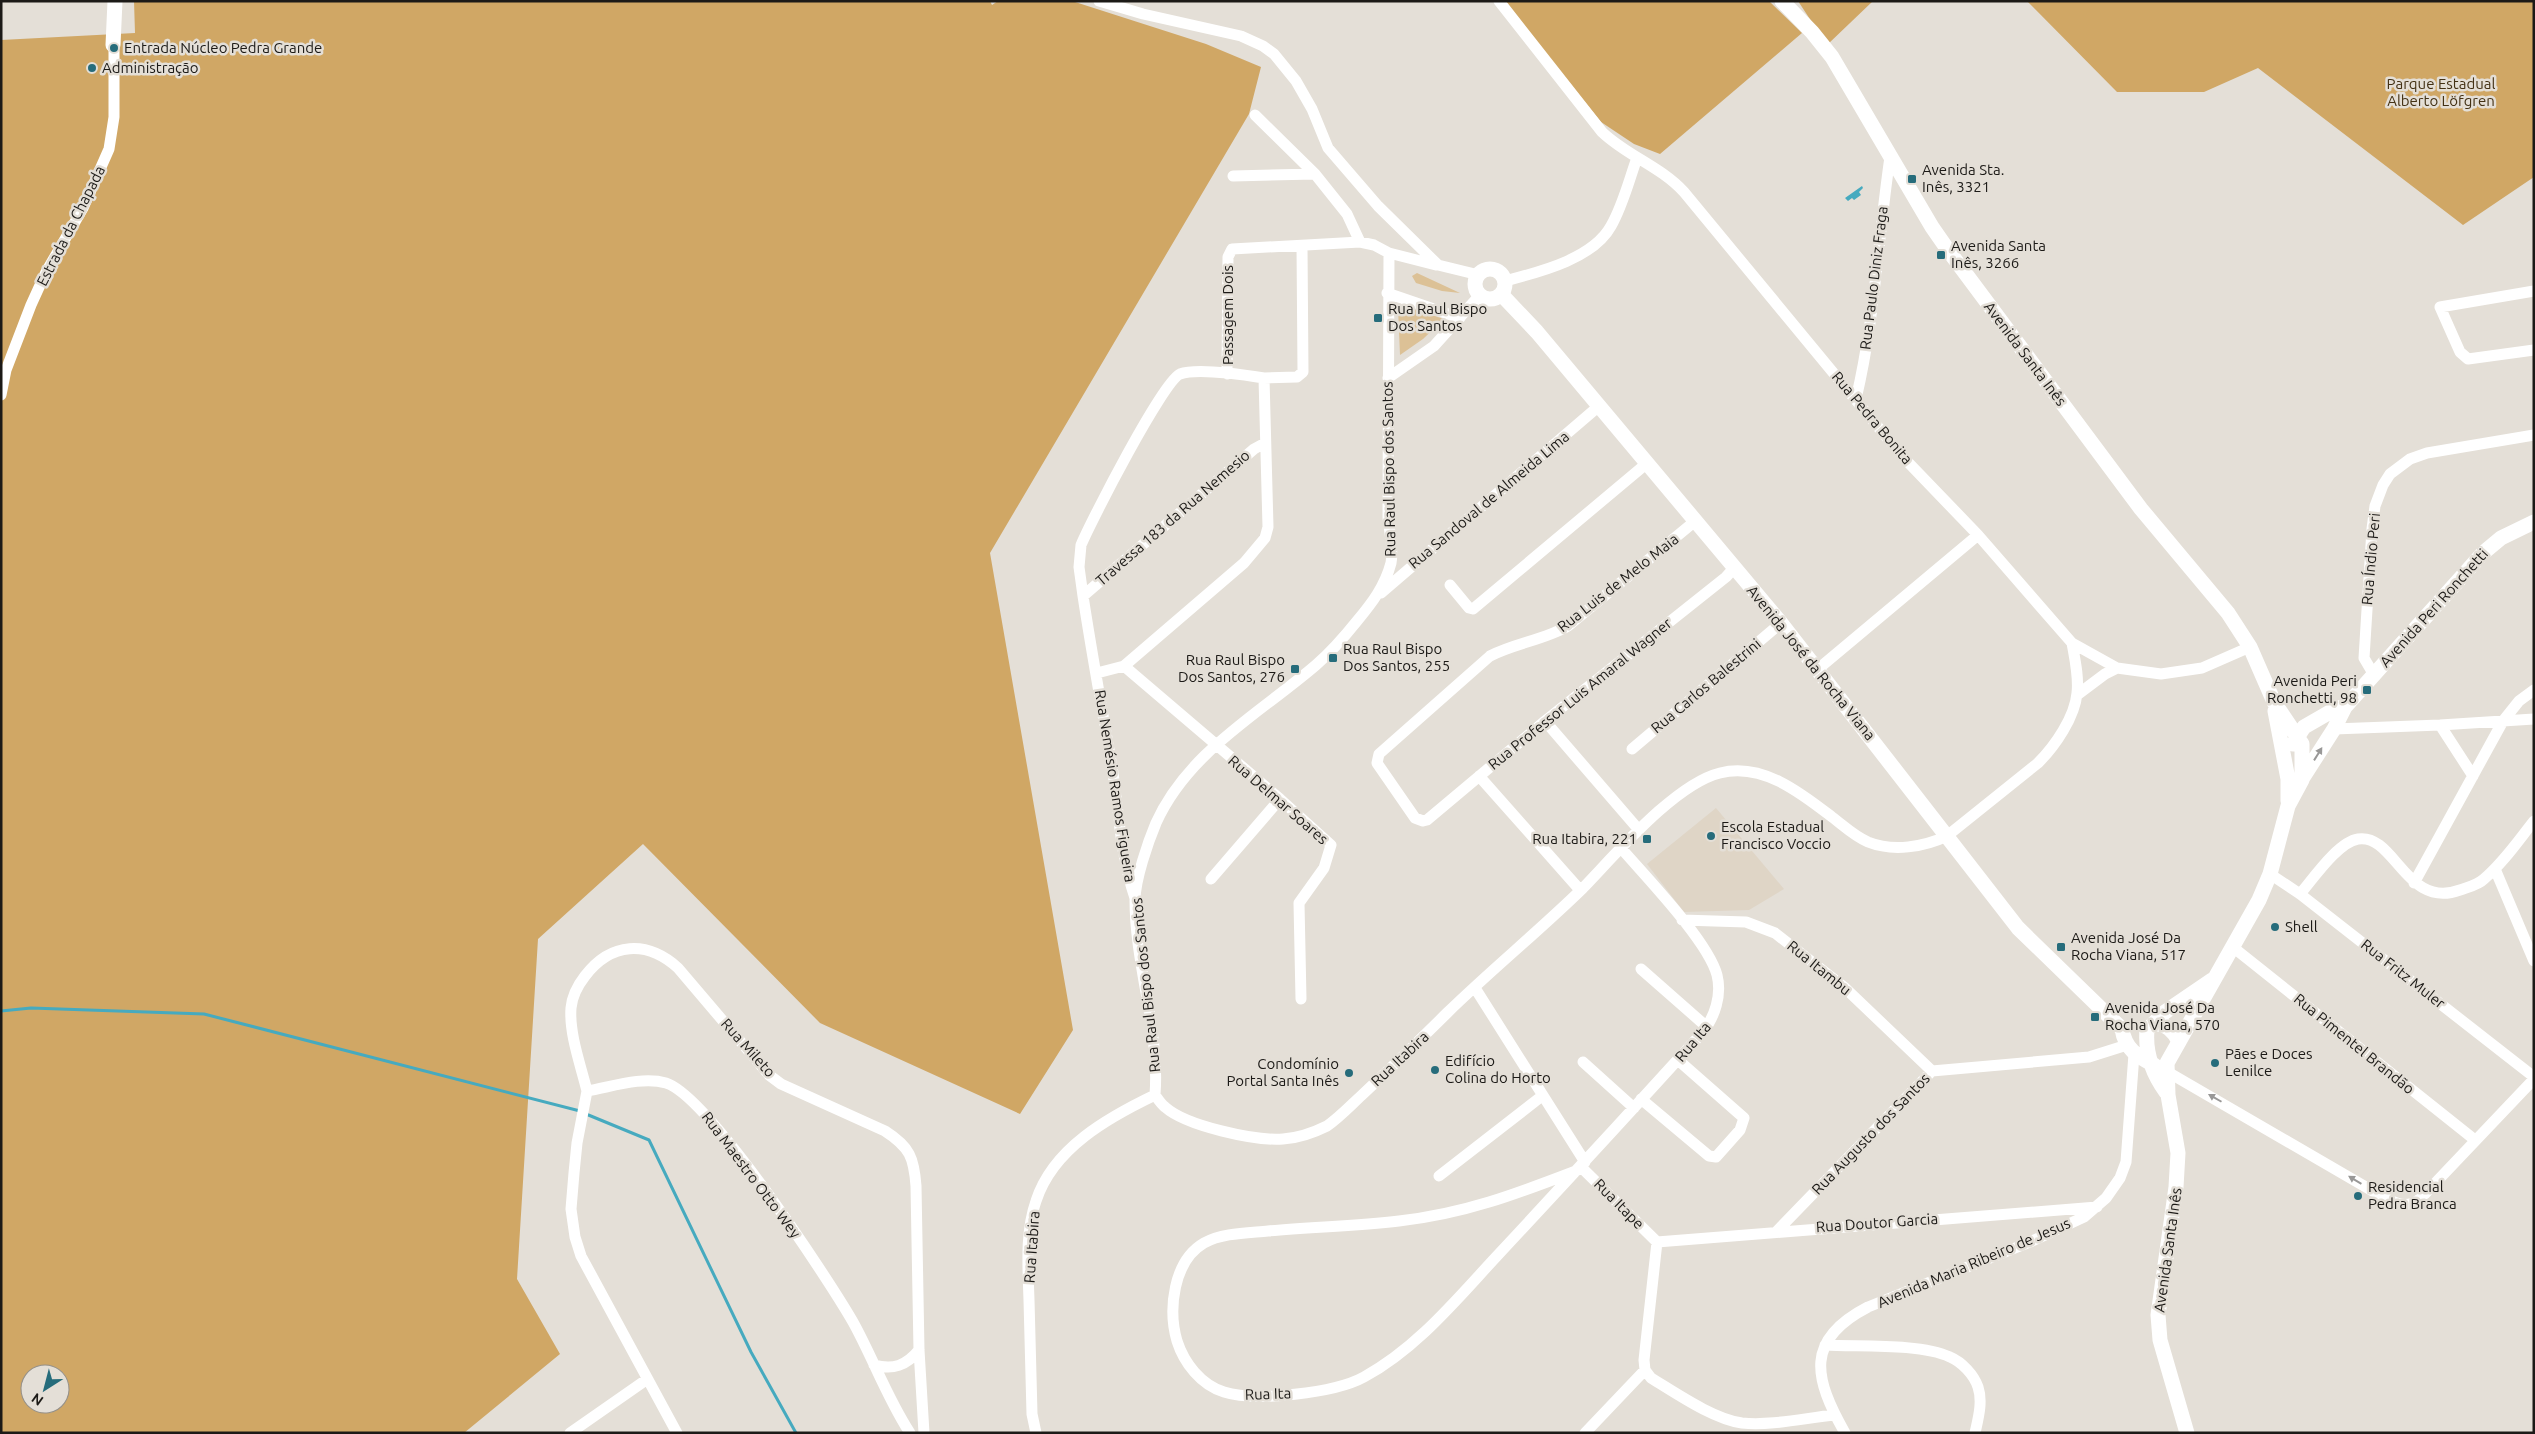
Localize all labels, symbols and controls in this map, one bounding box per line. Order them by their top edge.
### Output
place label: Entrada Núcleo Pedra Grande [124,39,322,56]
marker: Entrada Núcleo Pedra Grande [108,42,120,54]
place label: Administração [102,59,199,76]
marker: Administração [86,62,98,74]
park label: Parque Estadual Alberto Löfgren [2387,75,2495,109]
place label: Avenida Sta. Inês, 3321 [1922,161,2004,195]
street label: Estrada da Chapada [33,163,108,289]
marker: Avenida Sta. Inês, 3321 [1906,173,1918,185]
street label: Rua Paulo Diniz Fraga [1856,205,1891,351]
place label: Avenida Santa Inês, 3266 [1951,237,2046,271]
marker: Avenida Santa Inês, 3266 [1935,249,1947,261]
street label: Passagem Dois [1219,265,1236,365]
street label: Avenida Santa Inês [1981,298,2070,409]
place label: Rua Raul Bispo Dos Santos [1388,300,1487,334]
marker: Rua Raul Bispo Dos Santos [1372,312,1384,324]
street label: Rua Pedra Bonita [1829,368,1916,467]
street label: Rua Raul Bispo dos Santos [1378,381,1399,557]
street label: Rua Sandoval de Almeida Lima [1405,428,1572,572]
street label: Travessa 183 da Rua Nemesio [1092,446,1253,589]
street label: Rua Índio Peri [2358,512,2383,606]
street label: Rua Luis de Melo Maia [1554,530,1682,635]
street label: Avenida Peri Ronchetti [2376,545,2491,670]
street label: Avenida José da Rocha Viana [1744,582,1879,743]
street label: Rua Professor Luis Amaral Wagner [1485,614,1675,773]
street label: Rua Carlos Balestrini [1647,635,1764,736]
place label: Rua Raul Bispo Dos Santos, 255 [1343,640,1450,674]
place label: Rua Raul Bispo Dos Santos, 276 [1178,651,1285,685]
marker: Rua Raul Bispo Dos Santos, 255 [1327,652,1339,664]
marker: Rua Raul Bispo Dos Santos, 276 [1289,663,1301,675]
place label: Avenida Peri Ronchetti, 98 [2267,672,2357,706]
marker: Avenida Peri Ronchetti, 98 [2361,684,2373,696]
street label: Rua Nemésio Ramos Figueira [1092,689,1139,883]
one-way arrow [2313,748,2323,761]
street label: Rua Delmar Soares [1225,752,1332,848]
place label: Escola Estadual Francisco Voccio [1721,818,1831,852]
place label: Rua Itabira, 221 [1532,830,1637,847]
marker: Escola Estadual Francisco Voccio [1705,830,1717,842]
marker: Rua Itabira, 221 [1641,833,1653,845]
street label: Rua Raul Bispo dos Santos [1128,897,1163,1073]
place label: Shell [2285,918,2318,935]
marker: Shell [2269,921,2281,933]
place label: Avenida José Da Rocha Viana, 517 [2071,929,2186,963]
street label: Rua Fritz Muler [2358,936,2449,1012]
street label: Rua Itambu [1784,937,1854,998]
marker: Avenida José Da Rocha Viana, 517 [2055,941,2067,953]
street label: Rua Pimentel Brandão [2291,990,2418,1097]
place label: Avenida José Da Rocha Viana, 570 [2105,999,2220,1033]
marker: Avenida José Da Rocha Viana, 570 [2089,1011,2101,1023]
street label: Rua Mileto [718,1015,779,1080]
street label: Rua Ita [1671,1018,1714,1065]
street label: Rua Itabira [1367,1028,1432,1089]
place label: Pães e Doces Lenilce [2225,1045,2313,1079]
place label: Edifício Colina do Horto [1445,1052,1551,1086]
place label: Condomínio Portal Santa Inês [1226,1055,1339,1089]
marker: Pães e Doces Lenilce [2209,1057,2221,1069]
marker: Edifício Colina do Horto [1429,1064,1441,1076]
marker: Condomínio Portal Santa Inês [1343,1067,1355,1079]
street label: Rua Augusto dos Santos [1808,1069,1933,1198]
one-way arrow [2207,1094,2222,1102]
street label: Rua Maestro Otto Wey [699,1108,804,1241]
street label: Rua Itape [1591,1175,1648,1232]
one-way arrow [2349,1175,2362,1184]
place label: Residencial Pedra Branca [2368,1178,2457,1212]
street label: Avenida Santa Inês [2150,1187,2185,1313]
marker: Residencial Pedra Branca [2352,1190,2364,1202]
street label: Rua Itabira [1021,1210,1043,1284]
street label: Rua Doutor Garcia [1815,1210,1939,1235]
street label: Avenida Maria Ribeiro de Jesus [1875,1214,2073,1311]
north arrow [20,1364,70,1414]
street label: Rua Ita [1244,1384,1292,1403]
text: N [28,1390,46,1409]

